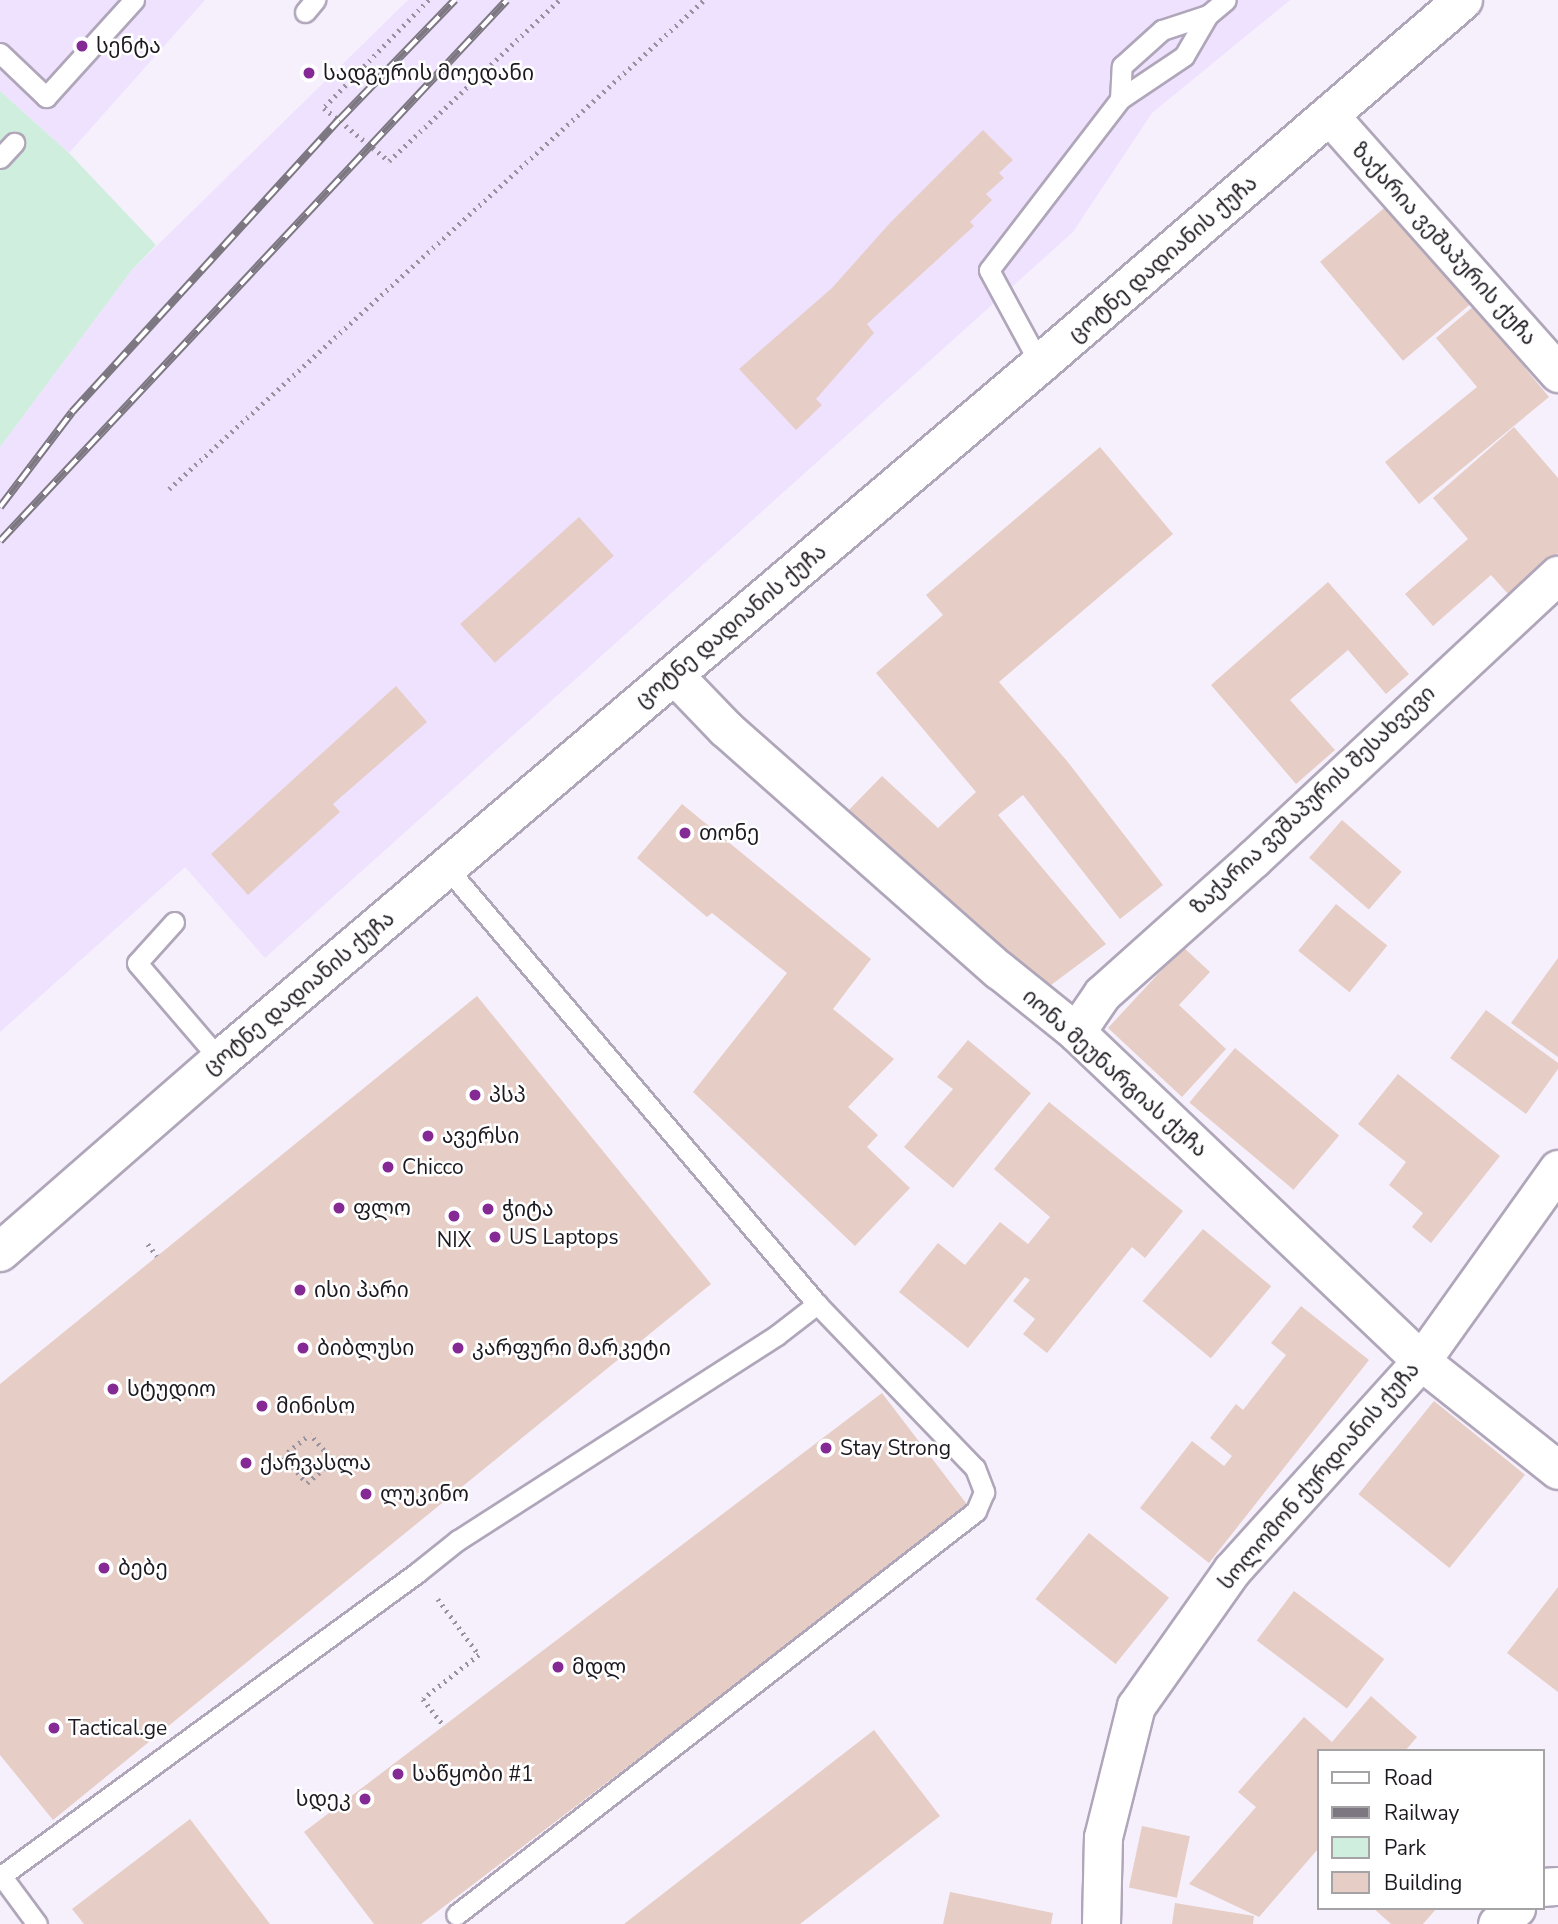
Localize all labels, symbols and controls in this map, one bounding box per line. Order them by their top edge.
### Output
place label: სენტა [96,33,161,59]
marker: სენტა [74,38,90,54]
place label: სადგურის მოედანი [323,60,534,86]
marker: სადგურის მოედანი [301,65,317,81]
street label: ზაქარია ვეშაპურის ქუჩა [1347,138,1541,350]
street label: ცოტნე დადიანის ქუჩა [1064,170,1262,348]
street label: ცოტნე დადიანის ქუჩა [631,539,831,713]
street label: ზაქარია ვეშაპურის შესახვევი [1186,680,1440,920]
place label: თონე [699,820,759,846]
marker: თონე [677,825,693,841]
street label: ცოტნე დადიანის ქუჩა [199,906,399,1080]
street label: იონა მეუნარგიას ქუჩა [1018,984,1212,1162]
place label: პსპ [489,1082,526,1108]
marker: პსპ [467,1087,483,1103]
place label: ავერსი [442,1123,519,1149]
marker: ავერსი [420,1128,436,1144]
place label: Chicco [402,1154,464,1180]
marker: Chicco [380,1159,396,1175]
place label: ფლო [353,1195,411,1221]
place label: ჭიტა [502,1196,554,1222]
marker: ფლო [331,1200,347,1216]
marker: ჭიტა [480,1201,496,1217]
marker: NIX [446,1208,462,1224]
place label: US Laptops [509,1224,619,1250]
place label: NIX [437,1227,471,1253]
marker: US Laptops [487,1229,503,1245]
place label: ისი პარი [314,1277,409,1303]
marker: ისი პარი [292,1282,308,1298]
place label: ბიბლუსი [317,1335,414,1361]
place label: კარფური მარკეტი [472,1335,671,1361]
marker: ბიბლუსი [295,1340,311,1356]
marker: კარფური მარკეტი [450,1340,466,1356]
street label: სოლომონ ქურდიანის ქუჩა [1213,1357,1425,1595]
place label: სტუდიო [127,1376,216,1402]
marker: სტუდიო [105,1381,121,1397]
place label: მინისო [276,1393,355,1419]
marker: მინისო [254,1398,270,1414]
place label: Stay Strong [840,1435,951,1461]
marker: Stay Strong [818,1440,834,1456]
place label: ქარვასლა [260,1450,371,1476]
marker: ქარვასლა [238,1455,254,1471]
place label: ლუკინო [380,1481,469,1507]
marker: ლუკინო [358,1486,374,1502]
place label: ბებე [118,1555,168,1581]
marker: ბებე [96,1560,112,1576]
place label: მდლ [572,1654,626,1680]
marker: მდლ [550,1659,566,1675]
place label: Tactical.ge [68,1715,167,1741]
marker: Tactical.ge [46,1720,62,1736]
legend [1316,1749,1544,1910]
place label: საწყობი #1 [412,1761,534,1787]
text: Road [1384,1764,1433,1792]
marker: საწყობი #1 [390,1766,406,1782]
place label: სდეკ [296,1786,351,1812]
marker: სდეკ [357,1791,373,1807]
text: Railway [1384,1799,1459,1827]
text: Park [1384,1834,1426,1862]
text: Building [1384,1869,1462,1897]

